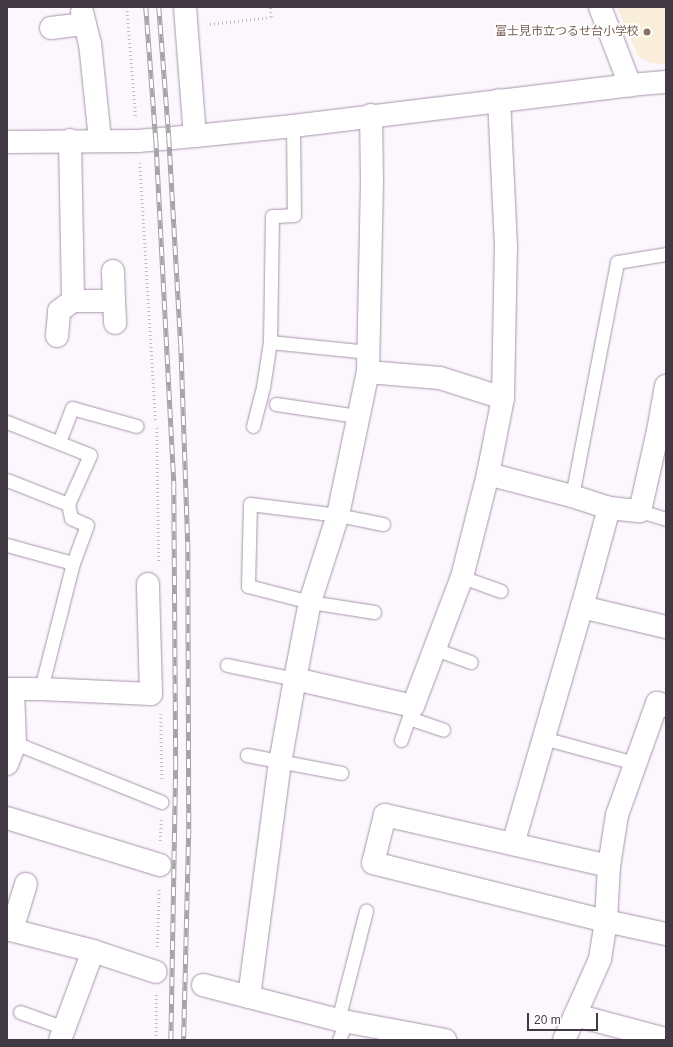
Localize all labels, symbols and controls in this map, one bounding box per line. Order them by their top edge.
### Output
place label: 富士見市立つるせ台小学校 [495,25,639,39]
marker: 富士見市立つるせ台小学校 [642,27,652,37]
scale bar [529,1005,600,1031]
text: 20 m [534,1013,561,1027]

